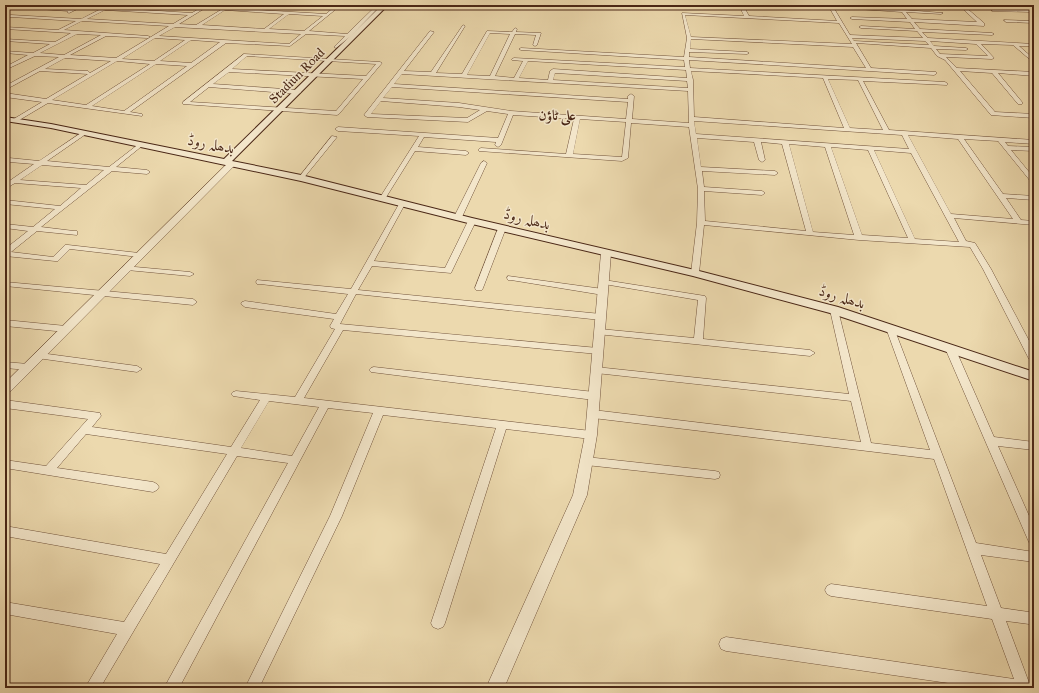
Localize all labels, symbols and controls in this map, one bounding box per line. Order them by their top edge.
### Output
street label: Stadiun Road [266,45,328,107]
district label: علی ٹاؤن [538,107,576,126]
street label: بدھلہ روڈ [186,131,236,157]
street label: بدھلہ روڈ [502,205,552,233]
street label: بدھلہ روڈ [817,281,867,313]

